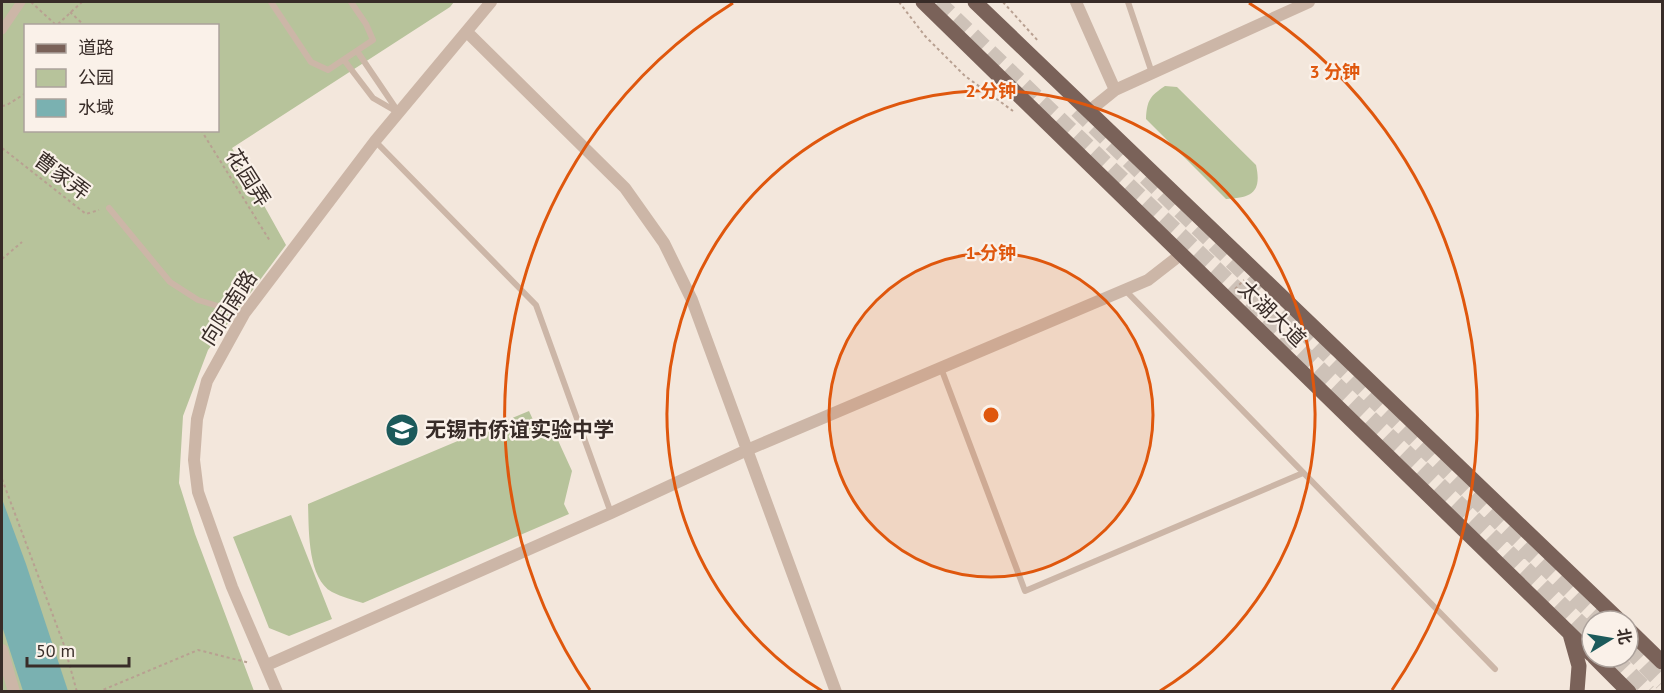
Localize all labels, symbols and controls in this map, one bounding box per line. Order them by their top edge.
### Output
legend [24,24,219,132]
text: 道路 [78,36,114,59]
text: 3 分钟 [1310,60,1360,83]
text: 公园 [78,66,114,89]
text: 2 分钟 [966,79,1016,102]
text: 水域 [78,96,114,119]
street label: 花园弄 [220,144,277,212]
street label: 曹家弄 [29,146,96,205]
text: 1 分钟 [966,241,1016,264]
street label: 向阳南路 [194,265,263,350]
street label: 太湖大道 [1233,275,1312,353]
centre of rings [981,405,1001,425]
school or university icon: 无锡市侨谊实验中学 [384,412,420,448]
place label: 无锡市侨谊实验中学 [425,416,614,443]
north arrow [1580,609,1640,669]
text: 北 [1613,626,1636,646]
scale bar [27,630,129,668]
text: 50 m [36,639,75,662]

